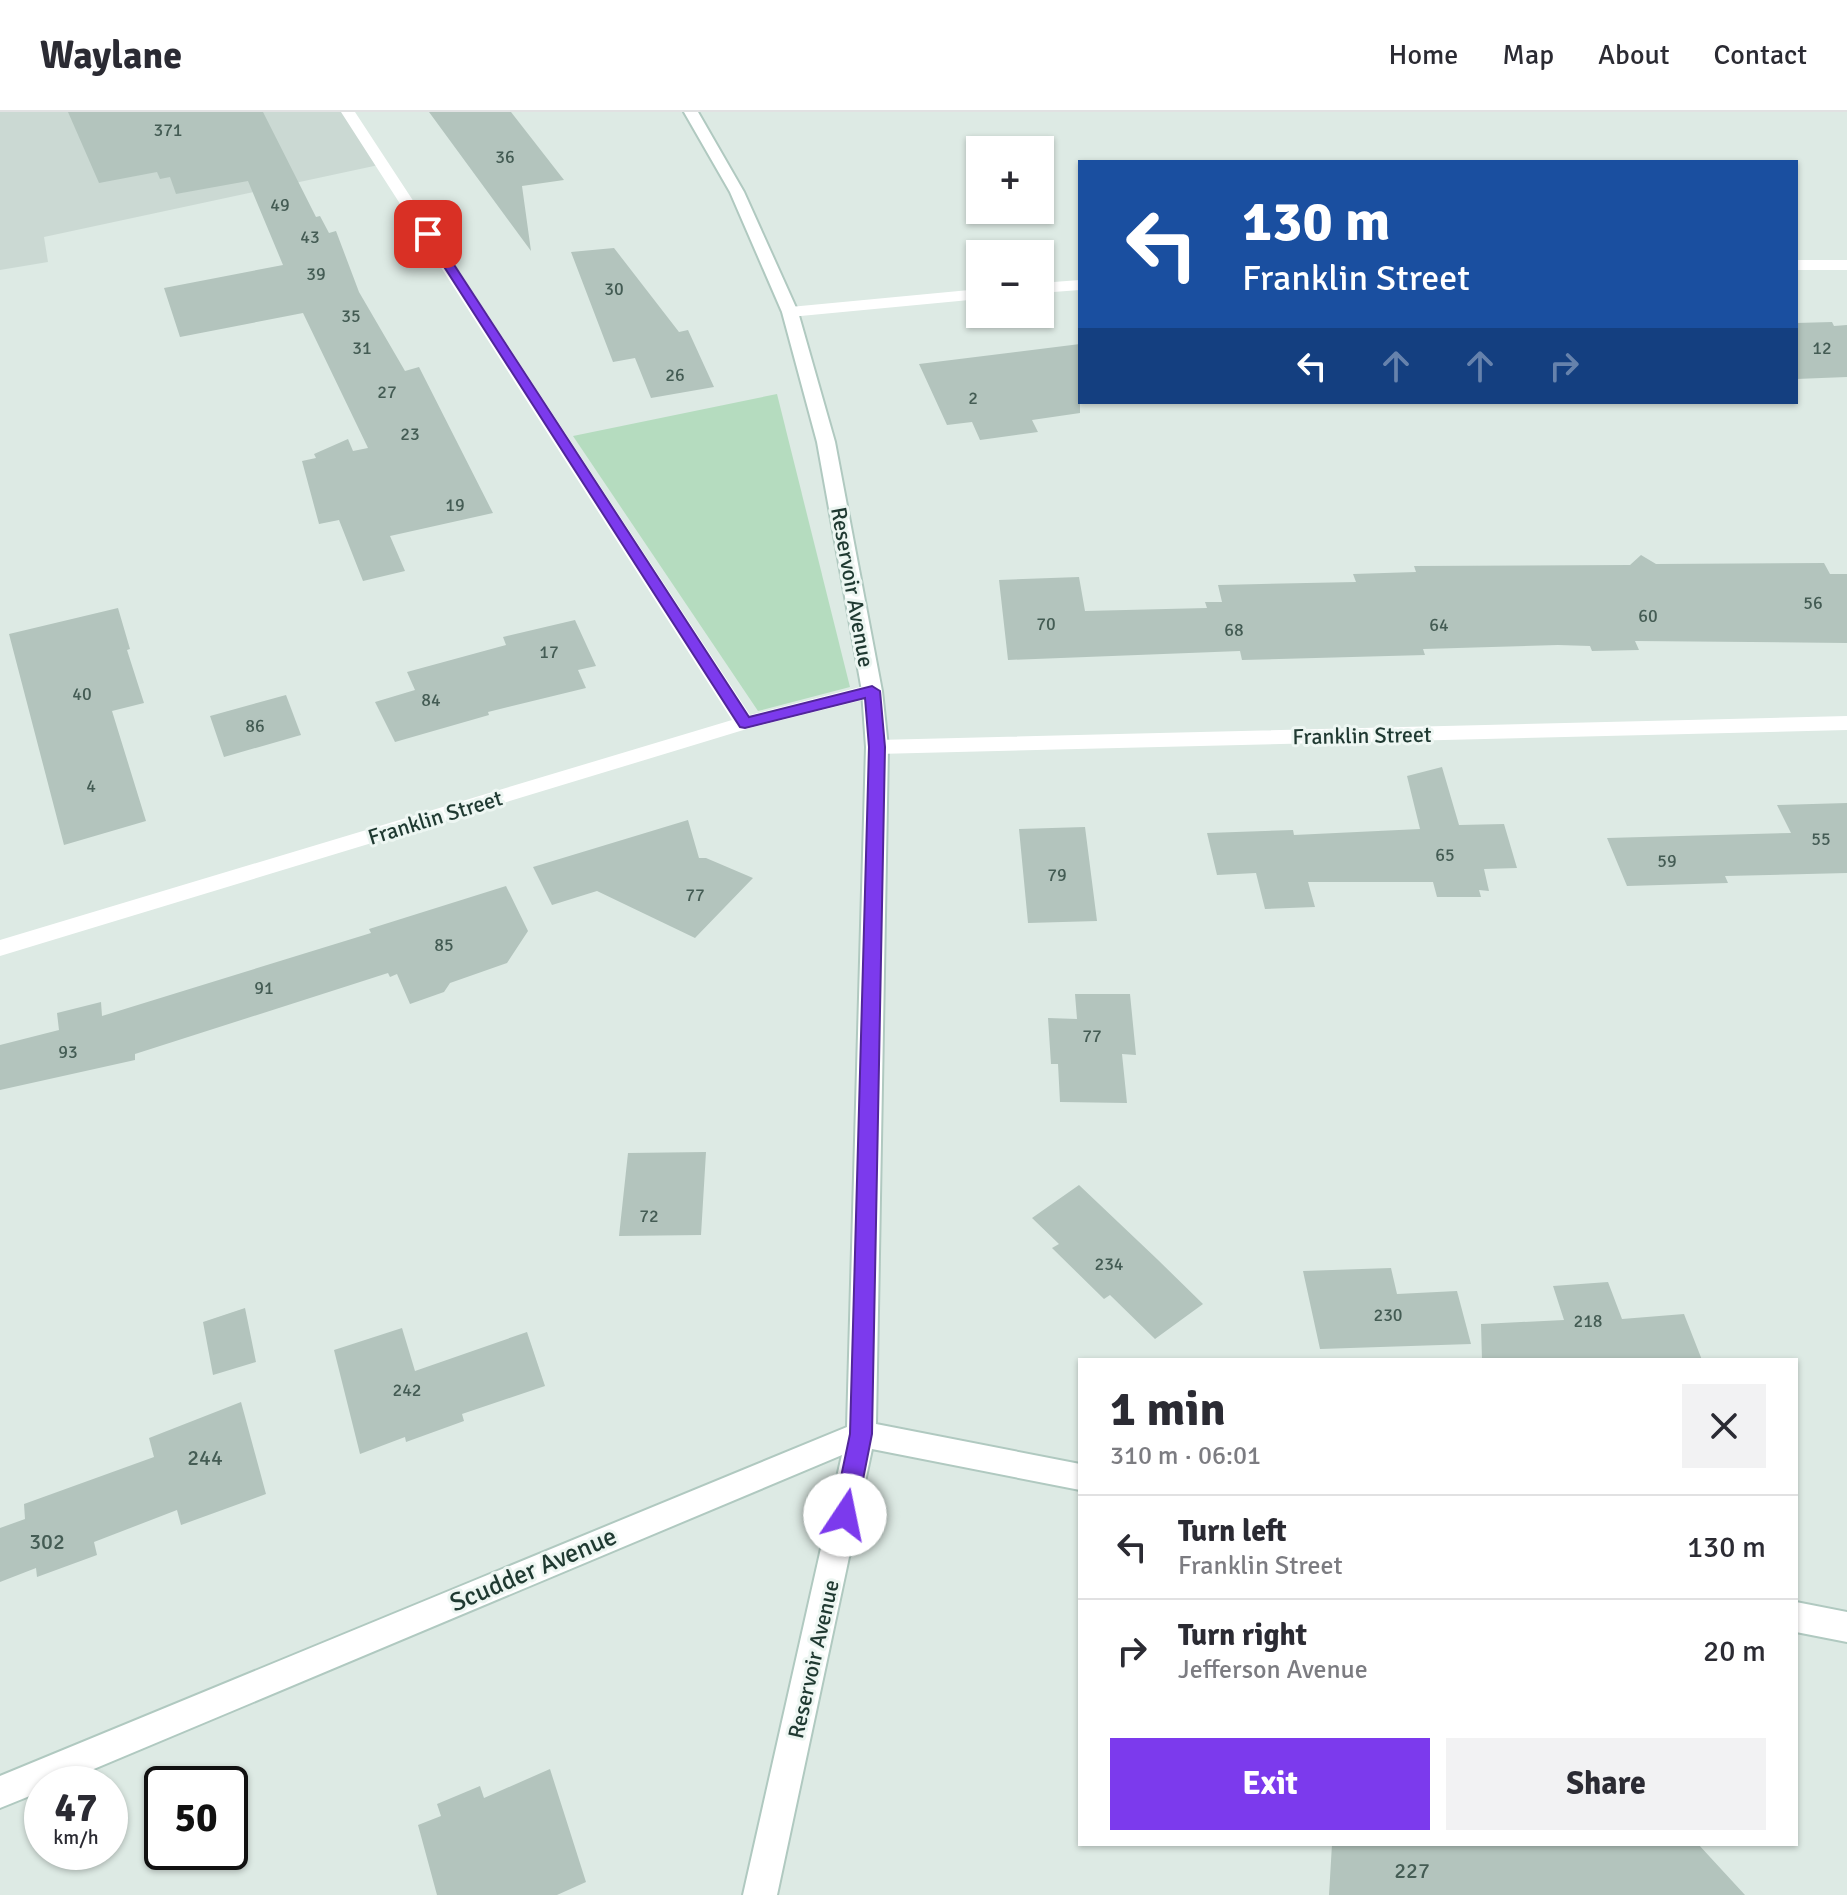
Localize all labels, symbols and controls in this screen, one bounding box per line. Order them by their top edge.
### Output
text: Waylane [40,32,182,79]
text: Home [1389,38,1458,72]
text: Map [1502,38,1554,72]
text: About [1598,38,1670,72]
text: Contact [1714,38,1807,72]
house number: 371 [153,119,183,141]
map controls [966,136,1054,328]
button: + [966,136,1054,224]
house number: 36 [495,146,515,168]
text: 130 m [1242,187,1390,256]
icon: left [1110,192,1214,296]
house number: 49 [270,194,290,216]
pin [394,200,462,268]
icon: arrive [406,212,450,256]
house number: 43 [300,226,320,248]
button: − [966,240,1054,328]
text: Franklin Street [1242,256,1470,301]
house number: 39 [306,263,326,285]
house number: 30 [604,278,624,300]
house number: 35 [341,305,361,327]
house number: 31 [352,337,372,359]
house number: 12 [1812,337,1832,359]
icon: left [1290,344,1334,388]
icon: ahead [1374,344,1418,388]
icon: ahead [1458,344,1502,388]
icon: right [1542,344,1586,388]
house number: 26 [665,364,685,386]
house number: 27 [377,381,397,403]
house number: 2 [968,387,978,409]
house number: 23 [400,423,420,445]
house number: 19 [445,494,465,516]
street label: Reservoir Avenue [825,505,880,669]
house number: 56 [1803,592,1823,614]
house number: 60 [1638,605,1658,627]
house number: 70 [1036,613,1056,635]
house number: 64 [1429,614,1449,636]
house number: 68 [1224,619,1244,641]
house number: 17 [539,641,559,663]
house number: 40 [72,683,92,705]
house number: 84 [421,689,441,711]
house number: 86 [245,715,265,737]
street label: Franklin Street [1292,721,1432,750]
house number: 4 [86,775,96,797]
street label: Franklin Street [365,784,506,851]
house number: 55 [1811,828,1831,850]
house number: 65 [1435,844,1455,866]
house number: 59 [1657,850,1677,872]
house number: 79 [1047,864,1067,886]
house number: 77 [685,884,705,906]
house number: 85 [434,934,454,956]
house number: 91 [254,977,274,999]
house number: 77 [1082,1025,1102,1047]
house number: 93 [58,1041,78,1063]
house number: 72 [639,1205,659,1227]
house number: 234 [1094,1253,1124,1275]
house number: 230 [1373,1304,1403,1326]
house number: 218 [1573,1310,1603,1332]
house number: 242 [392,1379,422,1401]
text: 1 min [1110,1380,1226,1439]
button: close [1682,1384,1766,1468]
text: 310 m · 06:01 [1110,1440,1261,1472]
house number: 244 [187,1444,223,1471]
position arrow [803,1473,887,1557]
text: Turn left [1178,1513,1287,1550]
street label: Scudder Avenue [445,1520,622,1619]
icon: left [1110,1525,1154,1569]
house number: 302 [29,1528,65,1555]
text: 130 m [1687,1529,1766,1566]
text: Franklin Street [1178,1550,1343,1582]
street label: Reservoir Avenue [782,1577,845,1741]
text: Turn right [1178,1617,1307,1654]
icon: right [1110,1629,1154,1673]
text: 20 m [1703,1633,1766,1670]
text: Jefferson Avenue [1178,1654,1368,1686]
button: Exit [1110,1738,1430,1830]
button: Share [1446,1738,1766,1830]
speed limit sign: 50 [144,1766,248,1870]
text: 47 [54,1783,98,1833]
text: km/h [53,1825,99,1850]
house number: 227 [1394,1857,1430,1884]

